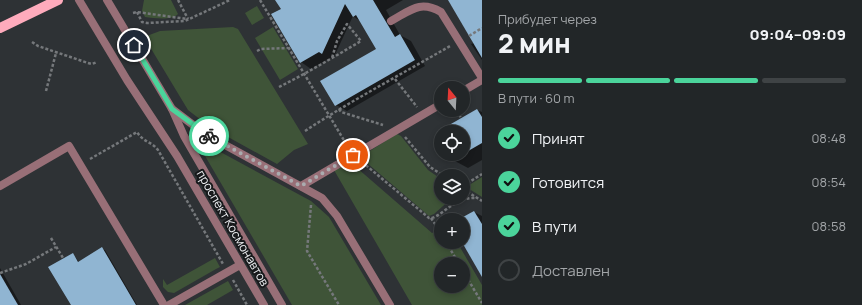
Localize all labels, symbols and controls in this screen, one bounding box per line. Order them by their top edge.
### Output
text: Прибудет через [498,10,597,28]
text: 09:04–09:09 [750,24,846,45]
text: 2 мин [498,25,571,61]
pin [117,28,151,62]
icon: home [123,34,145,56]
north arrow [434,81,470,117]
map controls [434,81,470,293]
text: В пути · 60 m [498,89,575,107]
courier [189,116,229,156]
icon: bike [198,125,220,147]
button: locate [434,125,470,161]
icon: check [498,127,520,149]
text: Принят [532,128,585,149]
text: 08:48 [811,129,846,147]
pin [336,138,370,172]
icon: bag [342,144,364,166]
street label: проспект Космонавтов [193,167,273,290]
button: layers [434,169,470,205]
icon: check [498,171,520,193]
text: Готовится [532,172,604,193]
text: 08:54 [811,173,846,191]
button: + [434,213,470,249]
icon: check [498,215,520,237]
text: В пути [532,216,577,237]
text: 08:58 [812,217,846,235]
button: − [434,257,470,293]
text: Доставлен [532,260,610,281]

